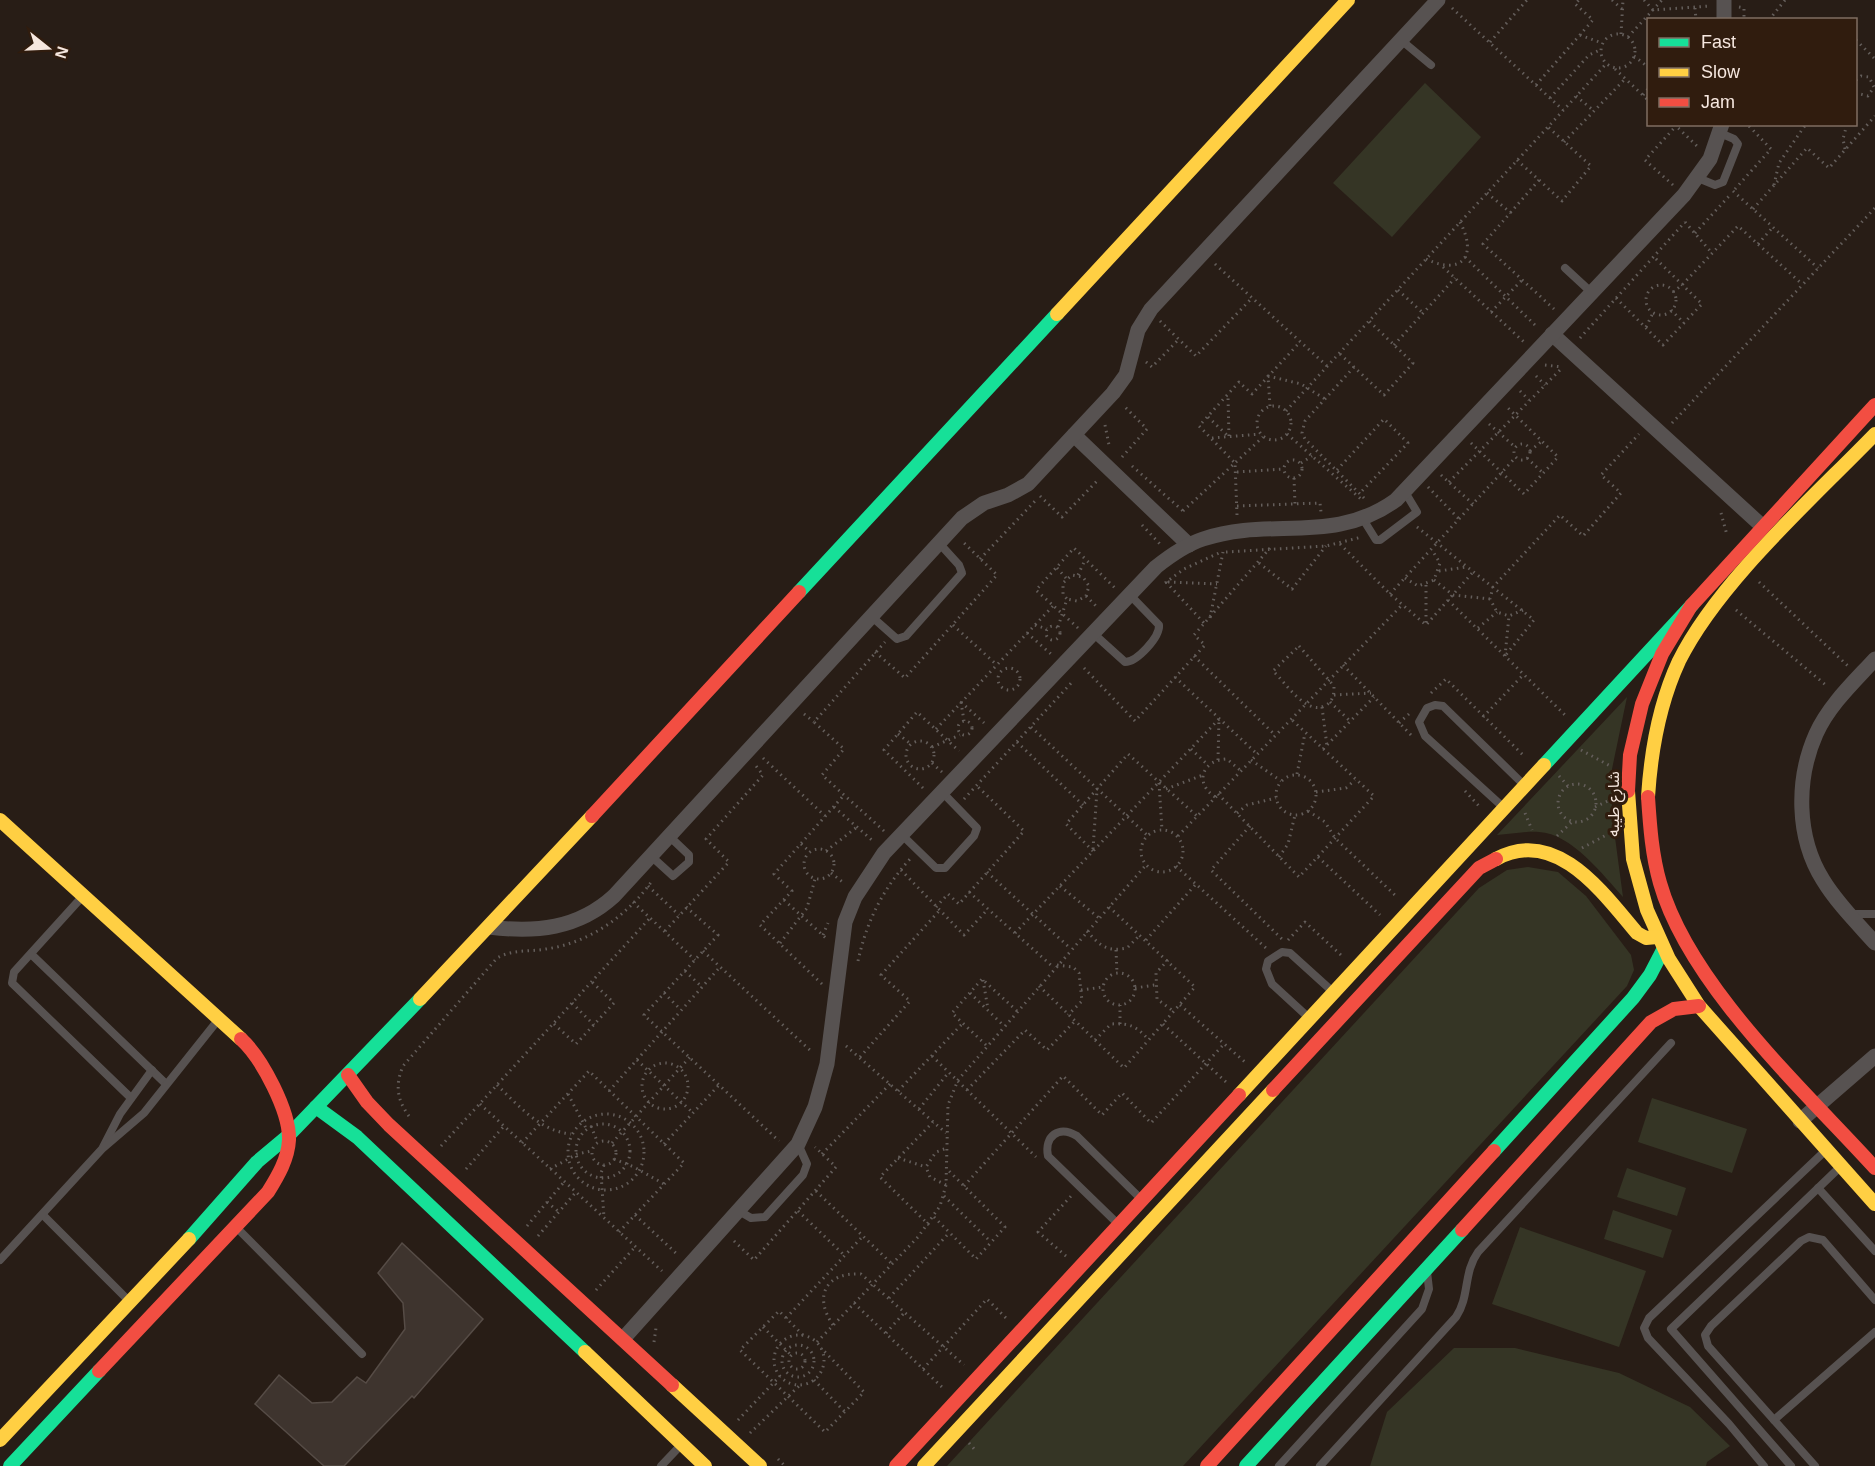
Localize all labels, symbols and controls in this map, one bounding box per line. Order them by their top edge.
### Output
north arrow [18,18,78,78]
legend [1647,18,1857,126]
text: Fast [1701,32,1736,52]
text: N [52,44,72,61]
text: Slow [1701,62,1741,82]
text: Jam [1701,92,1735,112]
street label: شارع طيبه [1605,771,1626,837]

